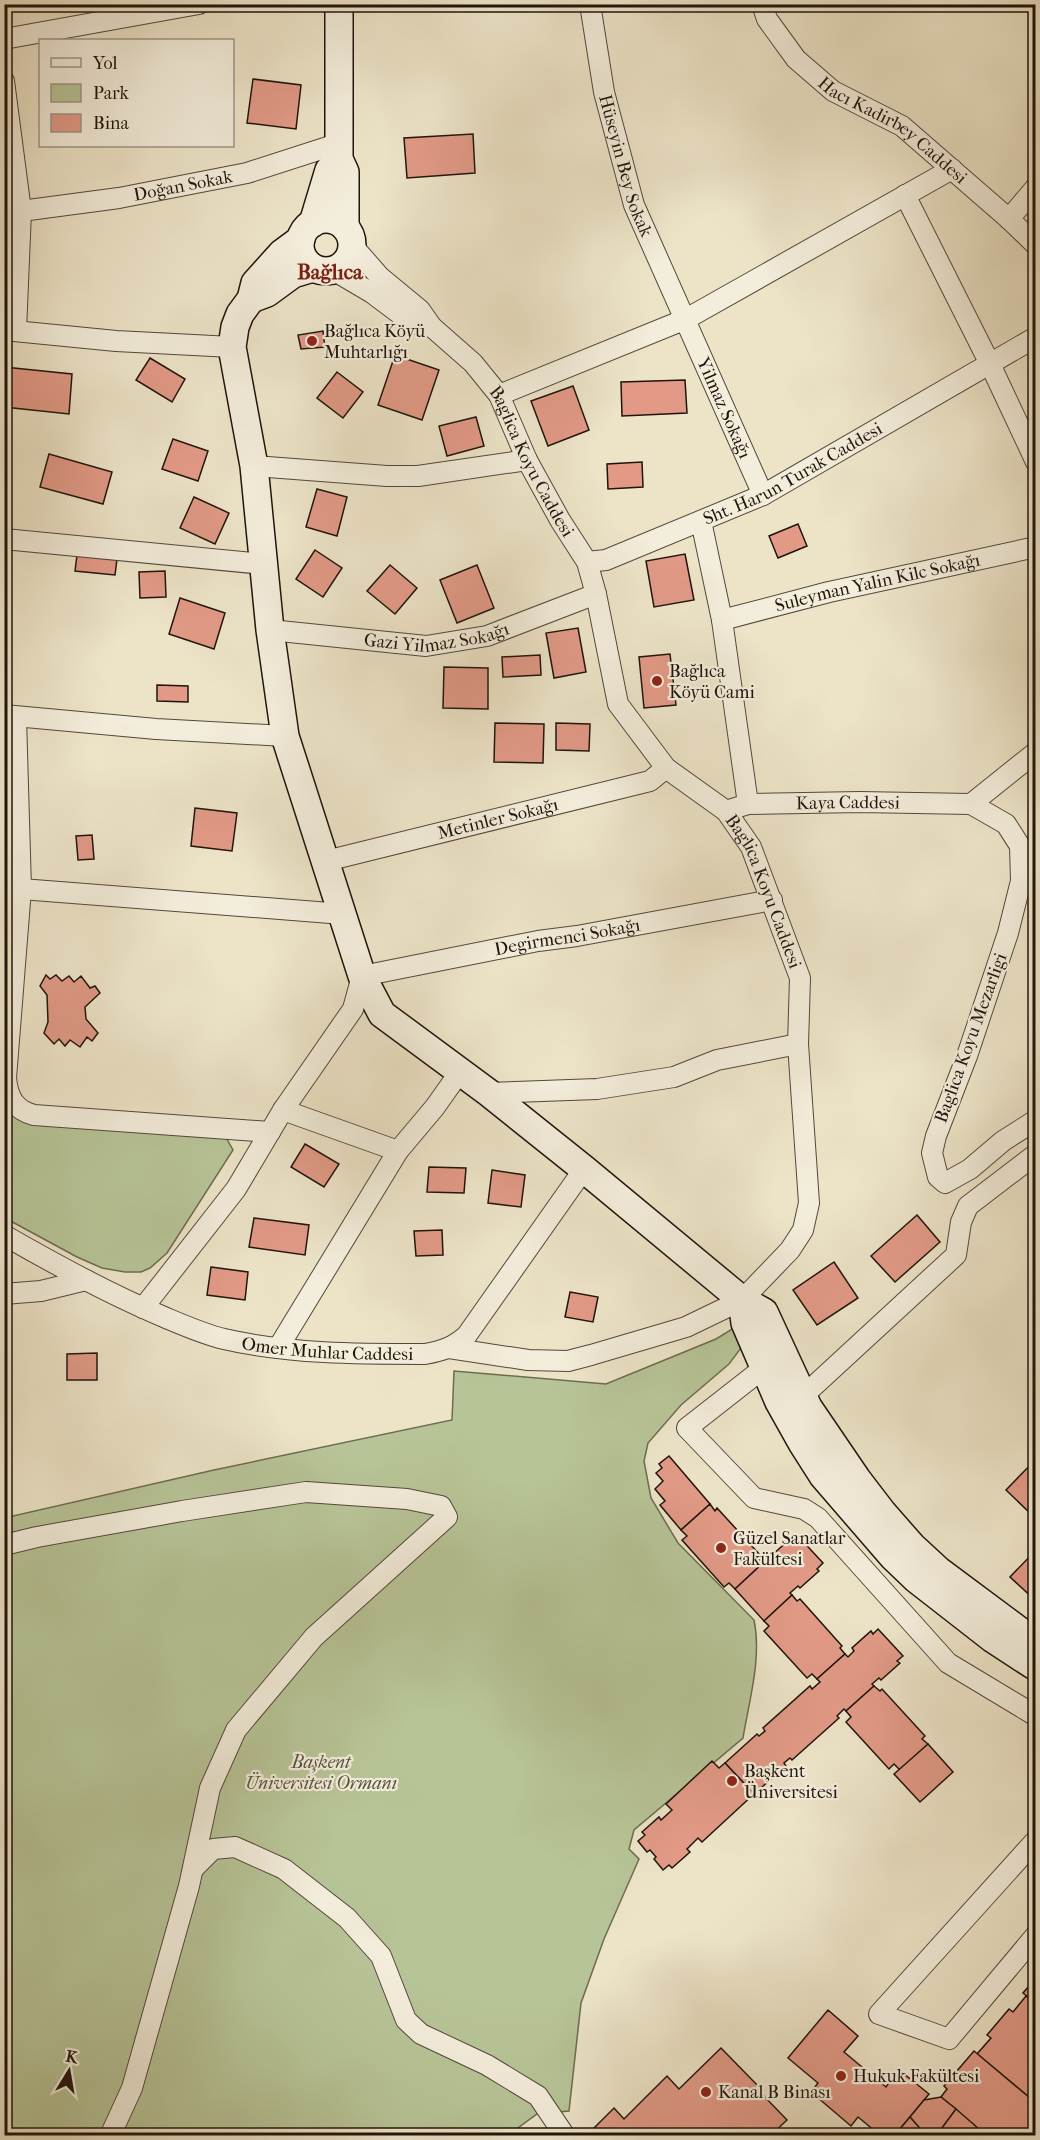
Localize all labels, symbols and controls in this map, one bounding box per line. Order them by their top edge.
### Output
legend [39,39,234,147]
text: Yol [92,53,118,74]
street label: Hacı Kadirbey Caddesi [814,72,972,189]
text: Park [93,83,130,104]
street label: Hüseyin Bey Sokak [595,92,658,241]
text: Bina [93,113,129,134]
street label: Doğan Sokak [132,165,235,205]
district label: Bağlıca [297,260,364,284]
place label: Bağlıca Köyü Muhtarlığı [324,321,425,363]
marker: Bağlıca Köyü Muhtarlığı [305,334,319,348]
street label: Yilmaz Sokağı [692,353,756,462]
street label: Baglica Koyu Caddesi [485,381,579,541]
street label: Sht. Harun Turak Caddesi [700,418,886,529]
street label: Suleyman Yalin Kilc Sokağı [773,549,983,616]
street label: Gazi Yilmaz Sokağı [363,618,513,657]
place label: Bağlıca Köyü Cami [669,661,755,703]
marker: Bağlıca Köyü Cami [650,674,664,688]
street label: Kaya Caddesi [796,791,901,814]
street label: Metinler Sokağı [435,793,561,844]
street label: Baglica Koyu Caddesi [721,810,806,972]
street label: Degirmenci Sokağı [493,914,642,960]
street label: Baglica Koyu Mezarligi [930,950,1012,1126]
street label: Omer Muhlar Caddesi [240,1332,414,1364]
place label: Güzel Sanatlar Fakültesi [733,1528,846,1570]
marker: Güzel Sanatlar Fakültesi [714,1541,728,1555]
park label: Başkent Üniversitesi Ormanı [245,1752,397,1794]
place label: Başkent Üniversitesi [744,1761,838,1803]
marker: Başkent Üniversitesi [725,1774,739,1788]
north arrow [39,2041,99,2101]
text: K [64,2046,81,2067]
place label: Hukuk Fakültesi [853,2066,980,2087]
marker: Hukuk Fakültesi [834,2069,848,2083]
place label: Kanal B Binası [718,2082,831,2103]
marker: Kanal B Binası [699,2085,713,2099]

